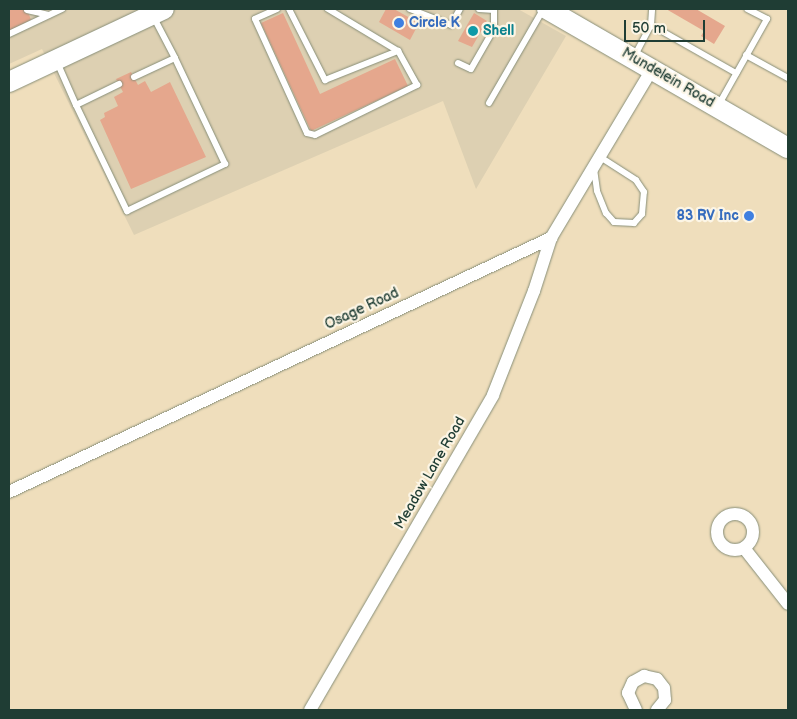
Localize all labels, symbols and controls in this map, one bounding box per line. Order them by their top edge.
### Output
scale bar [627,10,708,42]
place label: Circle K [409,15,460,31]
marker: Circle K [393,17,405,29]
text: 50 m [632,19,666,38]
place label: Shell [483,23,514,39]
marker: Shell [467,25,479,37]
street label: Mundelein Road [619,45,717,111]
place label: 83 RV Inc [677,208,739,224]
marker: 83 RV Inc [743,210,755,222]
street label: Osage Road [322,285,402,333]
street label: Meadow Lane Road [391,414,469,532]

